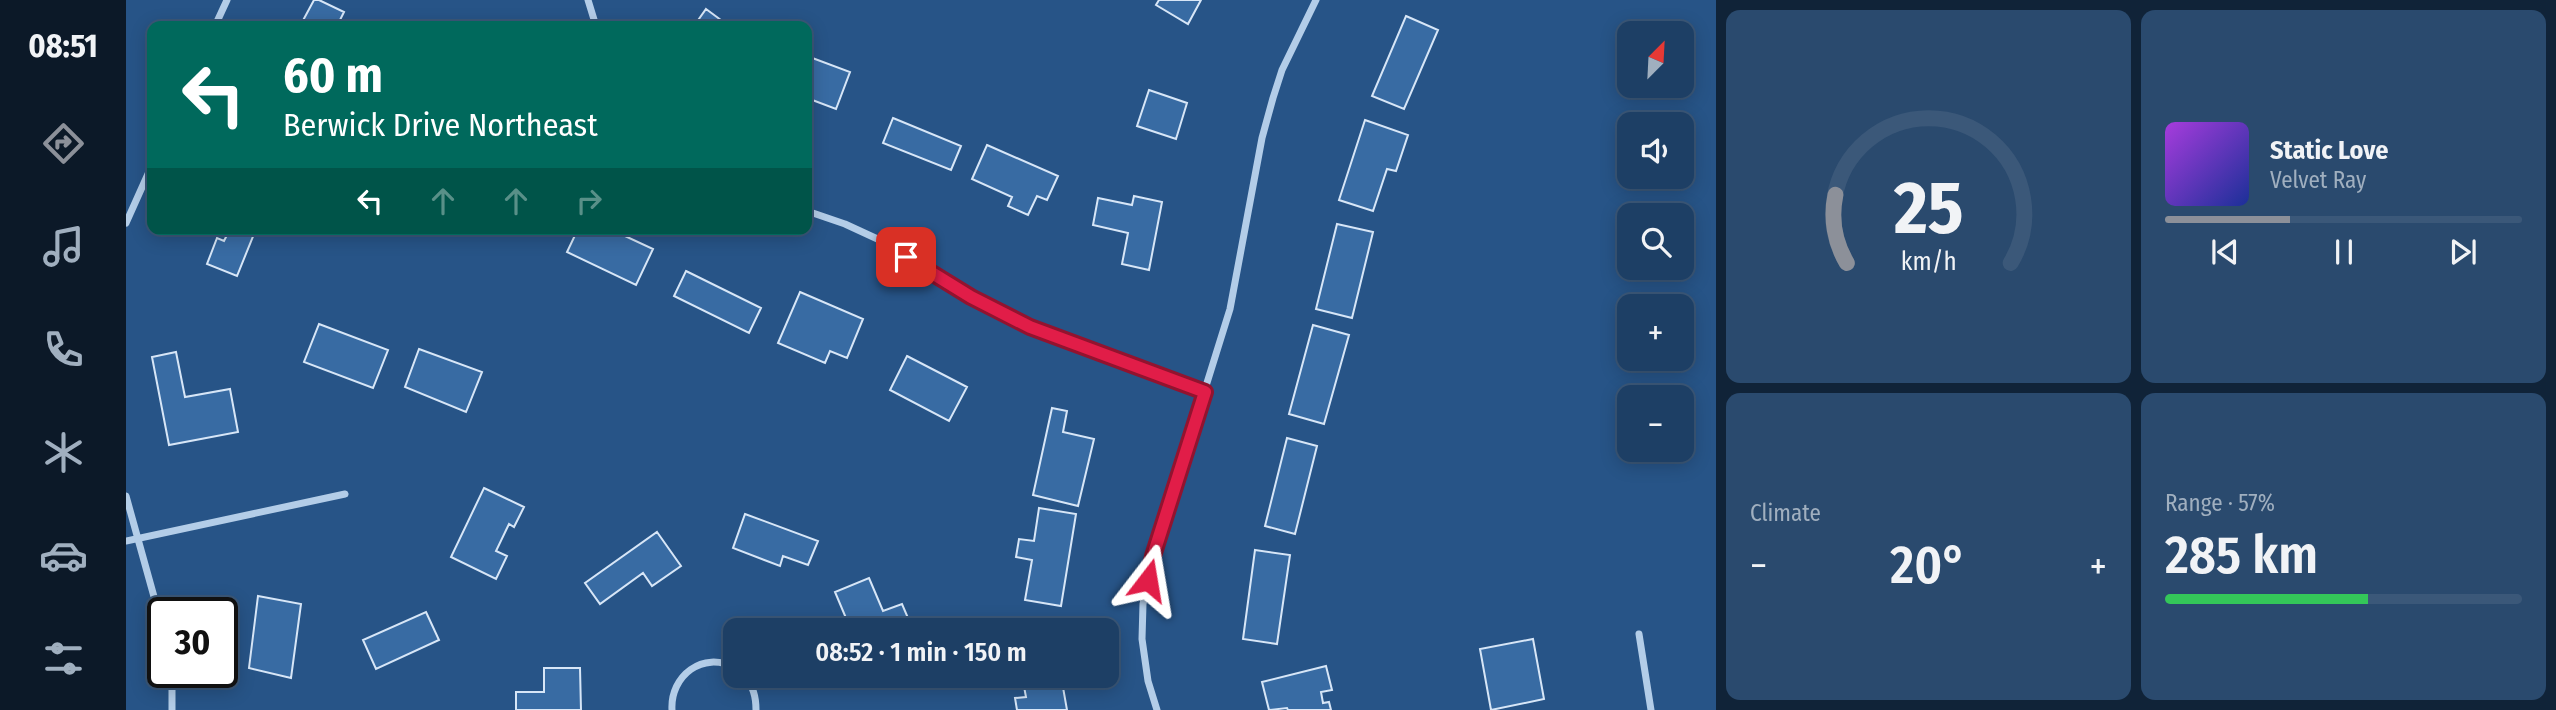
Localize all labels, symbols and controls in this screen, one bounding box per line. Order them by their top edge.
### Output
north arrow [1617,21,1694,98]
map controls [1617,21,1694,462]
text: 08:51 [28,27,98,65]
text: 60 m [283,46,383,105]
icon: left [168,49,259,140]
text: Berwick Drive Northeast [283,106,598,144]
button: sound [1617,112,1694,189]
icon: directions [39,119,88,168]
text: Static Love [2270,135,2388,166]
text: 25 [1893,165,1963,252]
text: Velvet Ray [2270,166,2366,194]
icon: left [351,182,389,220]
icon: ahead [424,182,462,220]
icon: ahead [497,182,535,220]
icon: right [570,182,608,220]
button: search [1617,203,1694,280]
icon: music [39,222,88,271]
pin [876,227,936,287]
icon: previous [2206,233,2244,271]
icon: pause [2325,233,2363,271]
icon: next [2444,233,2482,271]
icon: arrive [887,238,925,276]
text: km/h [1901,247,1956,277]
button: + [1617,294,1694,371]
icon: phone [39,325,88,374]
button: − [1617,385,1694,462]
icon: climate [39,428,88,477]
text: Range · 57% [2165,489,2275,517]
text: Climate [1750,499,1821,527]
text: 285 km [2165,524,2318,587]
icon: car [39,531,88,580]
text: 20° [1890,534,1967,597]
position arrow [1111,543,1185,617]
text: − [1750,543,1767,589]
text: + [2090,543,2107,589]
speed limit sign: 30 [147,597,238,688]
icon: filters [39,634,88,683]
text: 08:52 · 1 min · 150 m [815,637,1027,668]

